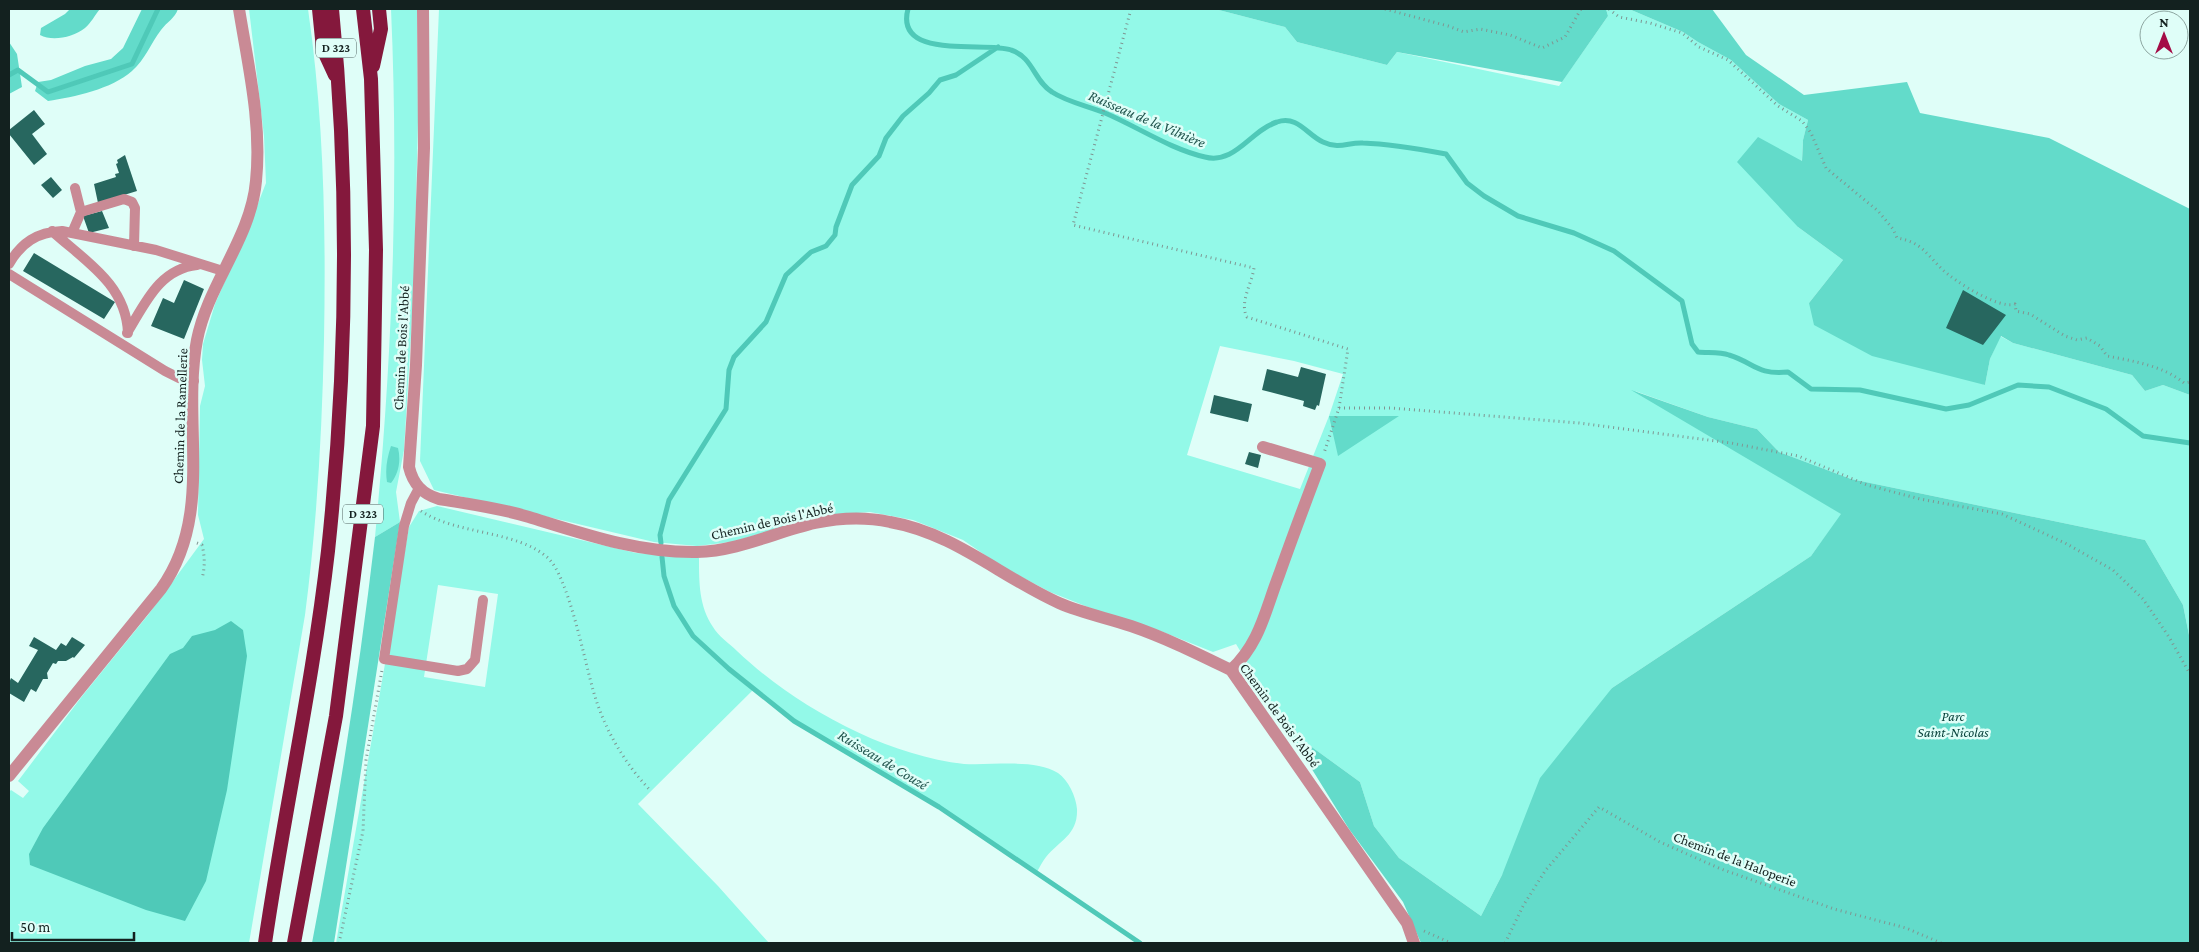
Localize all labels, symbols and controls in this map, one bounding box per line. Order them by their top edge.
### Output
north arrow [2139,10,2189,60]
text: N [2159,14,2169,30]
road number: D 323 [316,38,356,58]
water label: Ruisseau de la Vilnière [1086,87,1208,151]
street label: Chemin de Bois l'Abbé [390,285,412,411]
street label: Chemin de la Ramellerie [170,348,190,484]
street label: Chemin de Bois l'Abbé [709,499,835,543]
road number: D 323 [343,504,383,524]
street label: Chemin de Bois l'Abbé [1237,660,1323,770]
park label: Parc Saint-Nicolas [1917,708,1989,740]
water label: Ruisseau de Couzé [835,727,932,794]
street label: Chemin de la Haloperie [1671,828,1799,890]
scale bar [12,910,135,942]
text: 50 m [20,919,50,935]

